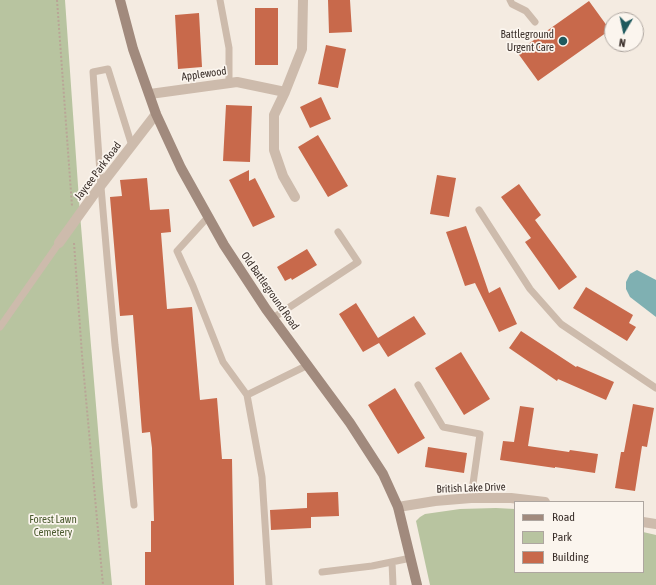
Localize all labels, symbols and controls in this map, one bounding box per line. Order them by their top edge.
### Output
north arrow [604,12,644,52]
place label: Battleground Urgent Care [501,28,554,54]
marker: Battleground Urgent Care [557,35,569,47]
text: N [618,36,626,49]
street label: Applewood [181,64,227,84]
street label: Jaycee Park Road [72,139,124,203]
street label: Old Battleground Road [238,250,302,332]
street label: British Lake Drive [436,480,506,496]
legend [514,501,644,573]
text: Road [552,510,575,524]
park label: Forest Lawn Cemetery [29,513,77,539]
text: Park [552,530,572,544]
text: Building [552,550,589,564]

